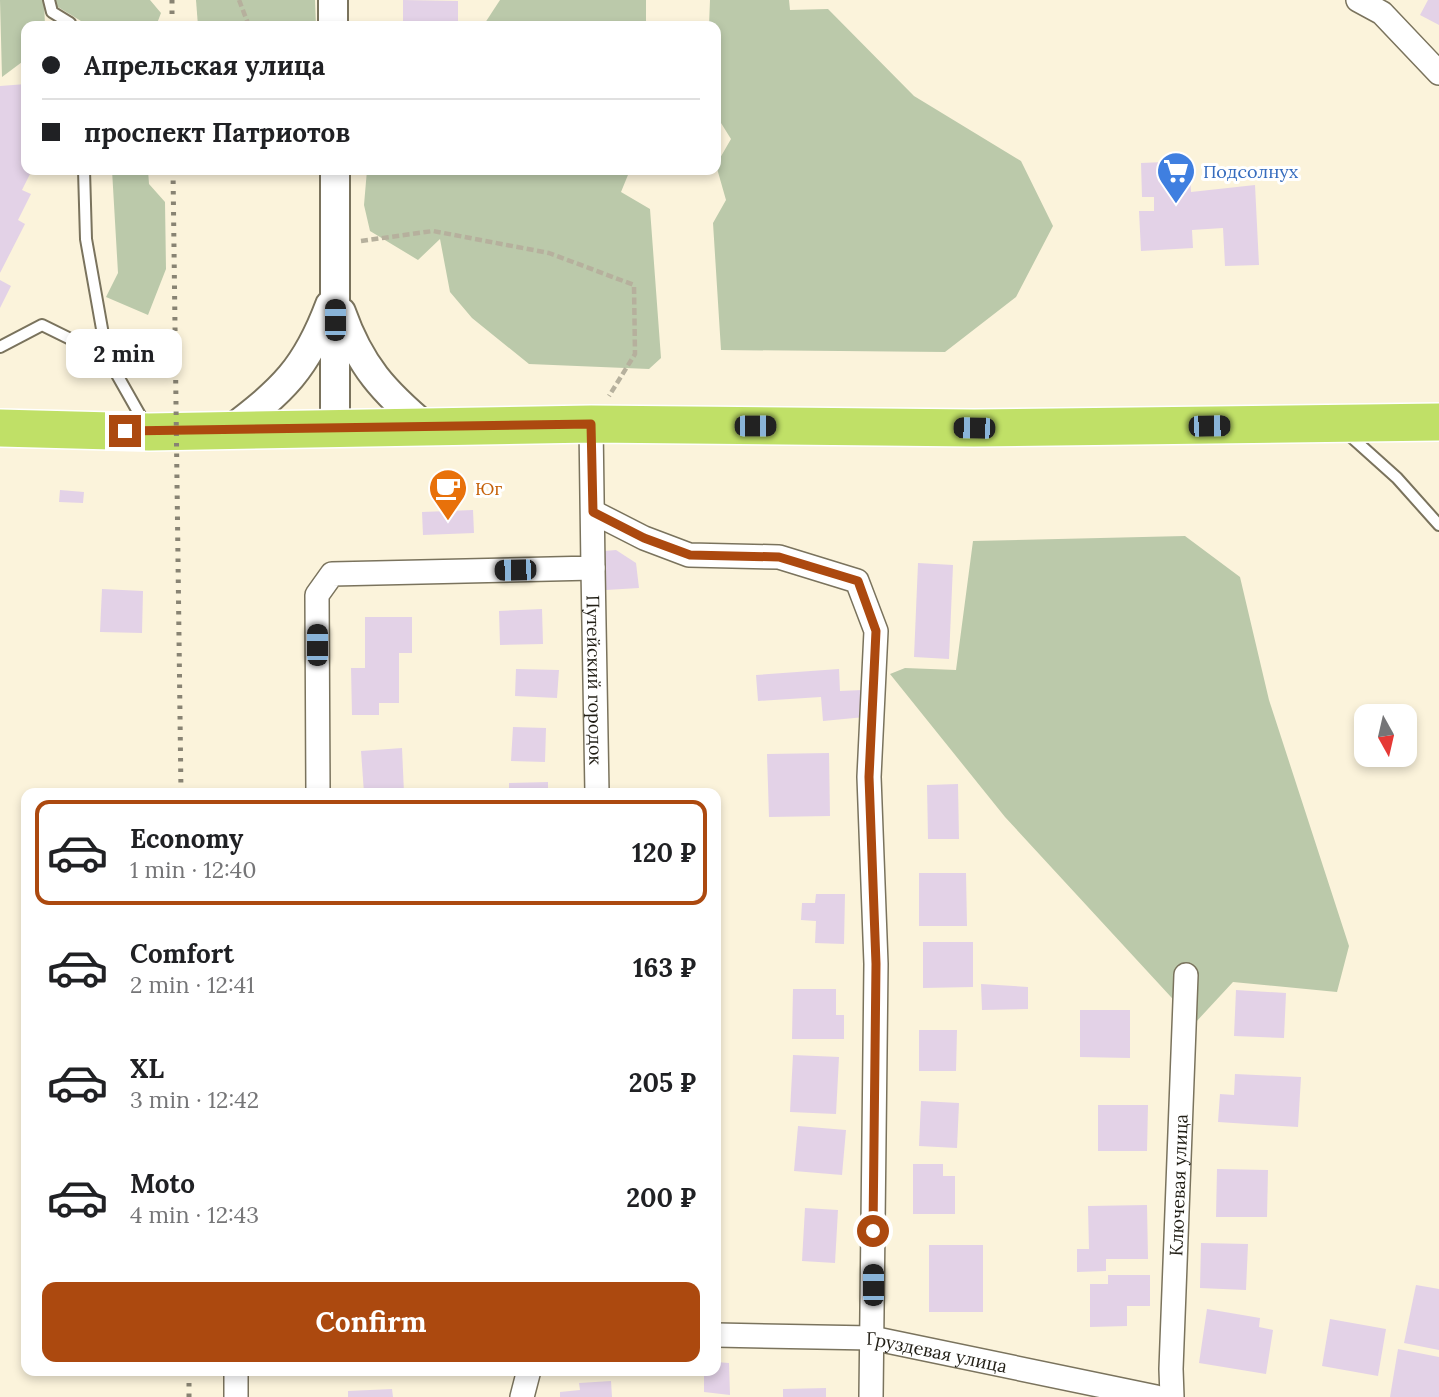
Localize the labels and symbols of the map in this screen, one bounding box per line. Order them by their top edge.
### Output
supermarket icon: Подсолнух [1155,150,1197,205]
place label: Подсолнух [1203,160,1299,183]
car [325,299,346,341]
callout: 2 min [67,330,183,378]
route end [109,415,141,447]
car [1188,415,1231,437]
car [735,416,777,437]
car [953,417,996,439]
cafe icon: Юг [427,467,469,522]
place label: Юг [475,477,502,500]
car [494,559,537,581]
street label: Путейский городок [582,595,608,766]
car [307,624,328,666]
north arrow [1354,704,1418,766]
street label: Ключевая улица [1164,1114,1192,1257]
route start [857,1215,889,1247]
car [863,1264,884,1306]
street label: Груздевая улица [866,1326,1009,1377]

